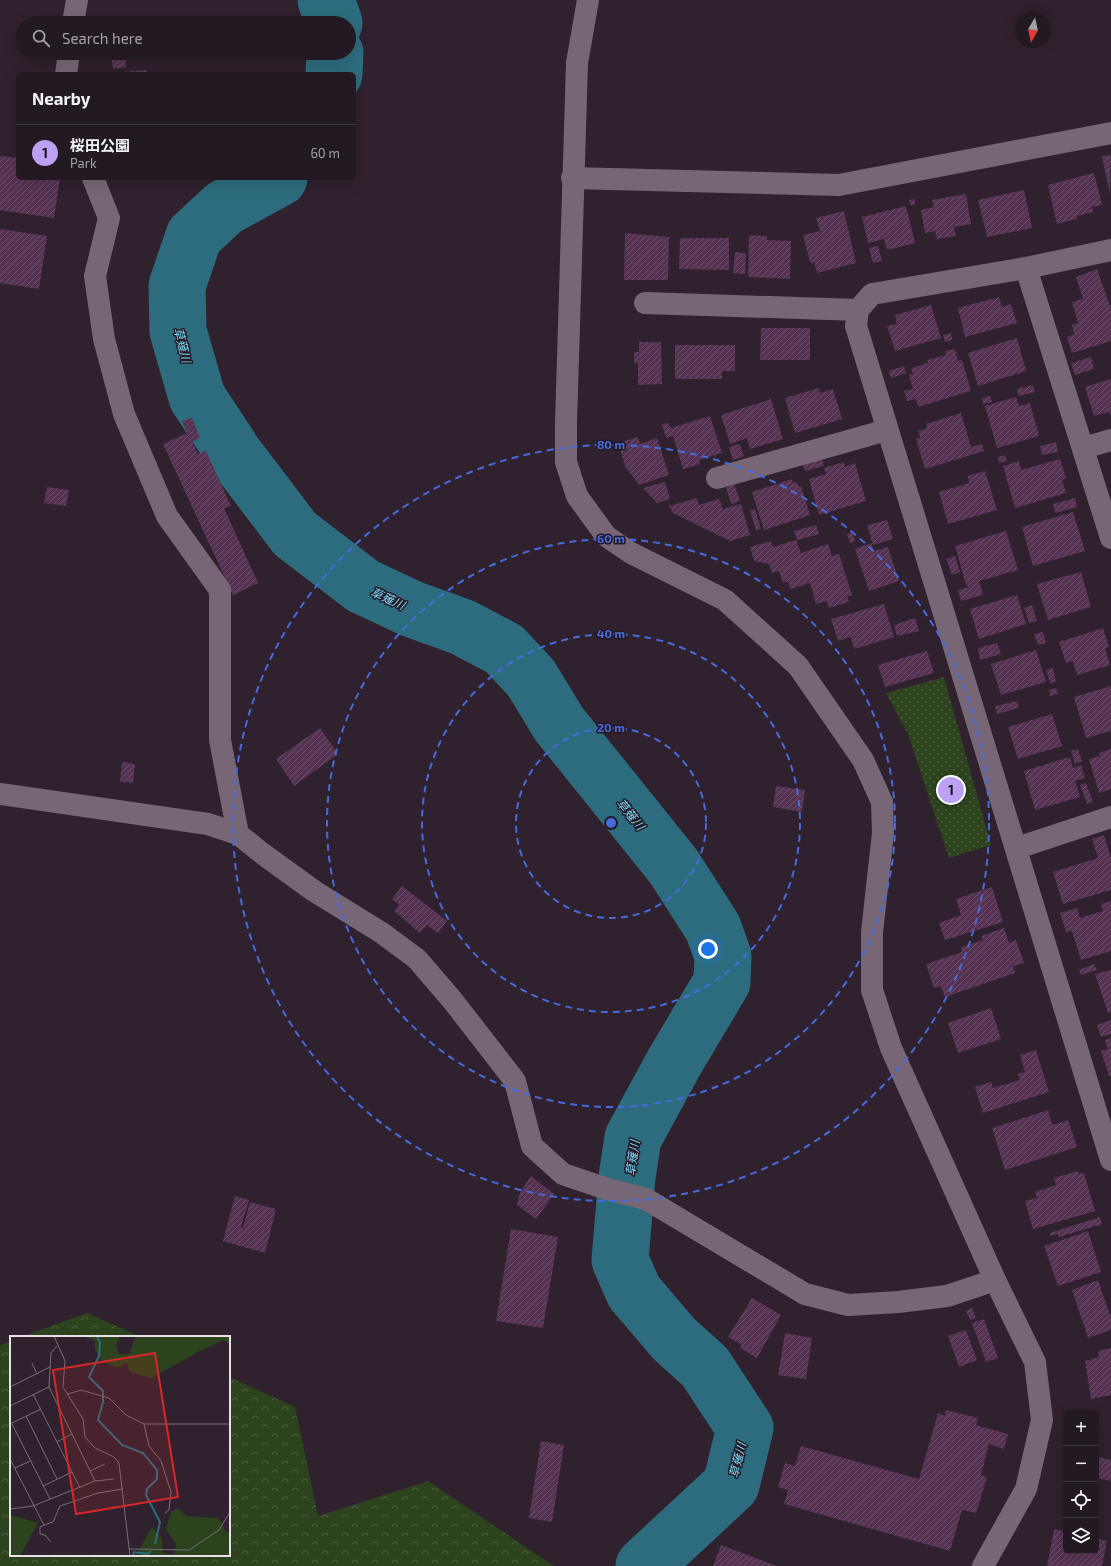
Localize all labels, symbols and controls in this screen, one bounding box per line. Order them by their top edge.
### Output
north arrow [1015,12,1051,48]
search box [16,16,356,60]
icon: search [30,27,52,49]
text: Search here [62,29,143,47]
text: Nearby [32,88,90,108]
text: 桜田公園 [70,136,130,154]
text: 1 [42,145,48,161]
text: 60 m [310,145,340,161]
text: Park [70,155,97,171]
water label: 草薙川 [172,326,195,366]
text: 80 m [597,437,625,451]
text: 60 m [597,531,625,545]
water label: 草薙川 [369,584,409,613]
text: 40 m [597,626,625,640]
text: 20 m [597,720,625,734]
pin: 1 [938,775,964,805]
water label: 草薙川 [614,796,649,834]
centre of rings [604,816,618,830]
your location [698,939,718,959]
water label: 草薙川 [623,1137,642,1177]
inset map [10,1336,230,1556]
map controls [1063,1410,1099,1554]
button: + [1063,1410,1099,1446]
water label: 草薙川 [726,1439,749,1479]
button: − [1063,1446,1099,1482]
button: locate [1063,1482,1099,1518]
button: layers [1063,1518,1099,1554]

